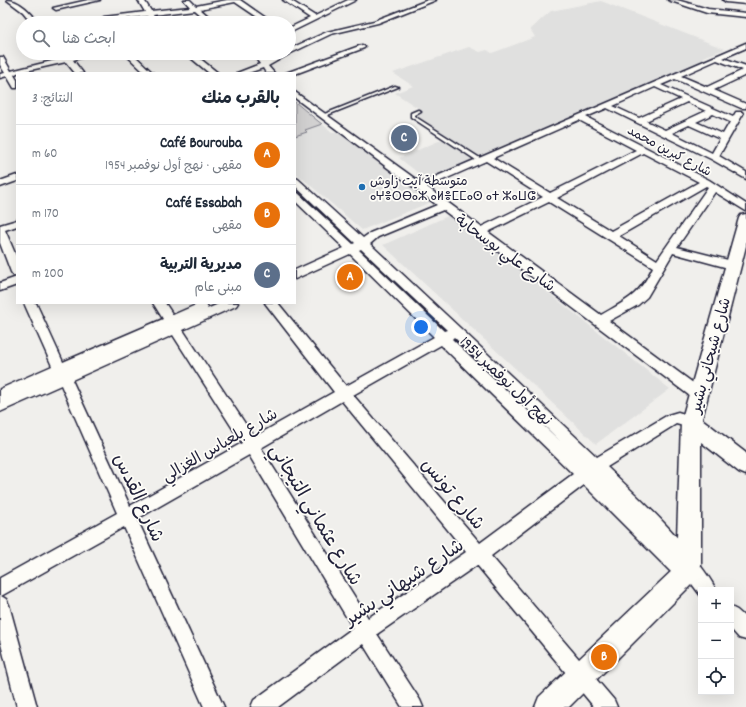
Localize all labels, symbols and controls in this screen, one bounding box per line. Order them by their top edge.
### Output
search box [16,16,296,60]
icon: search [30,27,52,49]
text: ابحث هنا [62,29,116,51]
text: بالقرب منك [202,88,280,112]
text: النتائج: 3 [32,90,73,109]
street label: شارع كبرين محمد [623,122,714,182]
pin: C [391,123,417,153]
text: Café Bourouba [160,133,242,155]
text: 60 m [32,145,57,164]
text: A [263,145,271,164]
text: مقهى · نهج أول نوفمبر 1954 [105,157,242,176]
place label: متوسطة آيت زاوش ⴰⵖⴻⵔⴱⴰⵣ ⴰⵍⴻⵎⵎⴰⵙ ⴰⵜ ⵣⴰⵡⵛ [370,173,536,207]
marker: متوسطة آيت زاوش ⴰⵖⴻⵔⴱⴰⵣ ⴰⵍⴻⵎⵎⴰⵙ ⴰⵜ ⵣⴰⵡⵛ [357,182,367,192]
text: Café Essabah [165,193,242,215]
text: 170 m [32,205,59,224]
text: B [264,205,270,224]
street label: شارع علي بوسحابة [449,210,560,299]
text: مقهى [212,217,242,236]
text: مديرية التربية [160,255,242,277]
pin: A [337,262,363,292]
text: 200 m [32,265,64,284]
text: C [264,265,270,284]
text: مبنى عام [194,279,242,298]
street label: شارع شيحاني بشير [684,295,739,418]
your location [411,317,431,337]
street label: نهج أول نوفمبر 1954 [454,332,557,432]
street label: شارع بلعباس الغزالي [158,404,283,490]
street label: شارع عثماني التيجاني [261,440,367,592]
street label: شارع القدس [105,450,169,547]
street label: شارع تونس [413,453,490,537]
street label: شارع شيهاني بشير [338,534,470,635]
map controls [698,587,734,695]
button: + [698,587,734,623]
button: − [698,623,734,659]
pin: B [591,642,617,672]
button: locate [698,659,734,695]

